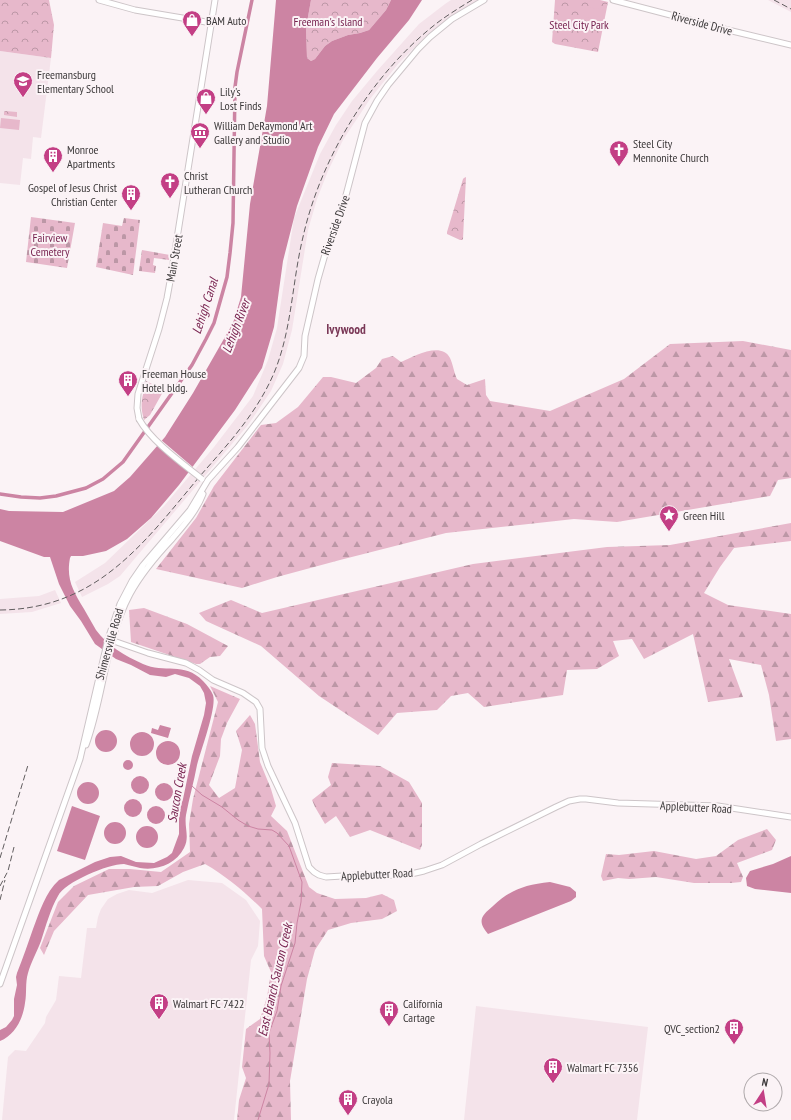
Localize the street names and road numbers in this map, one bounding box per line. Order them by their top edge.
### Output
street label: Riverside Drive [670,8,734,38]
street label: Riverside Drive [317,193,353,257]
street label: Main Street [162,233,186,283]
street label: Shimersville Road [92,606,126,682]
street label: Applebutter Road [660,798,732,816]
street label: Applebutter Road [341,865,413,883]

